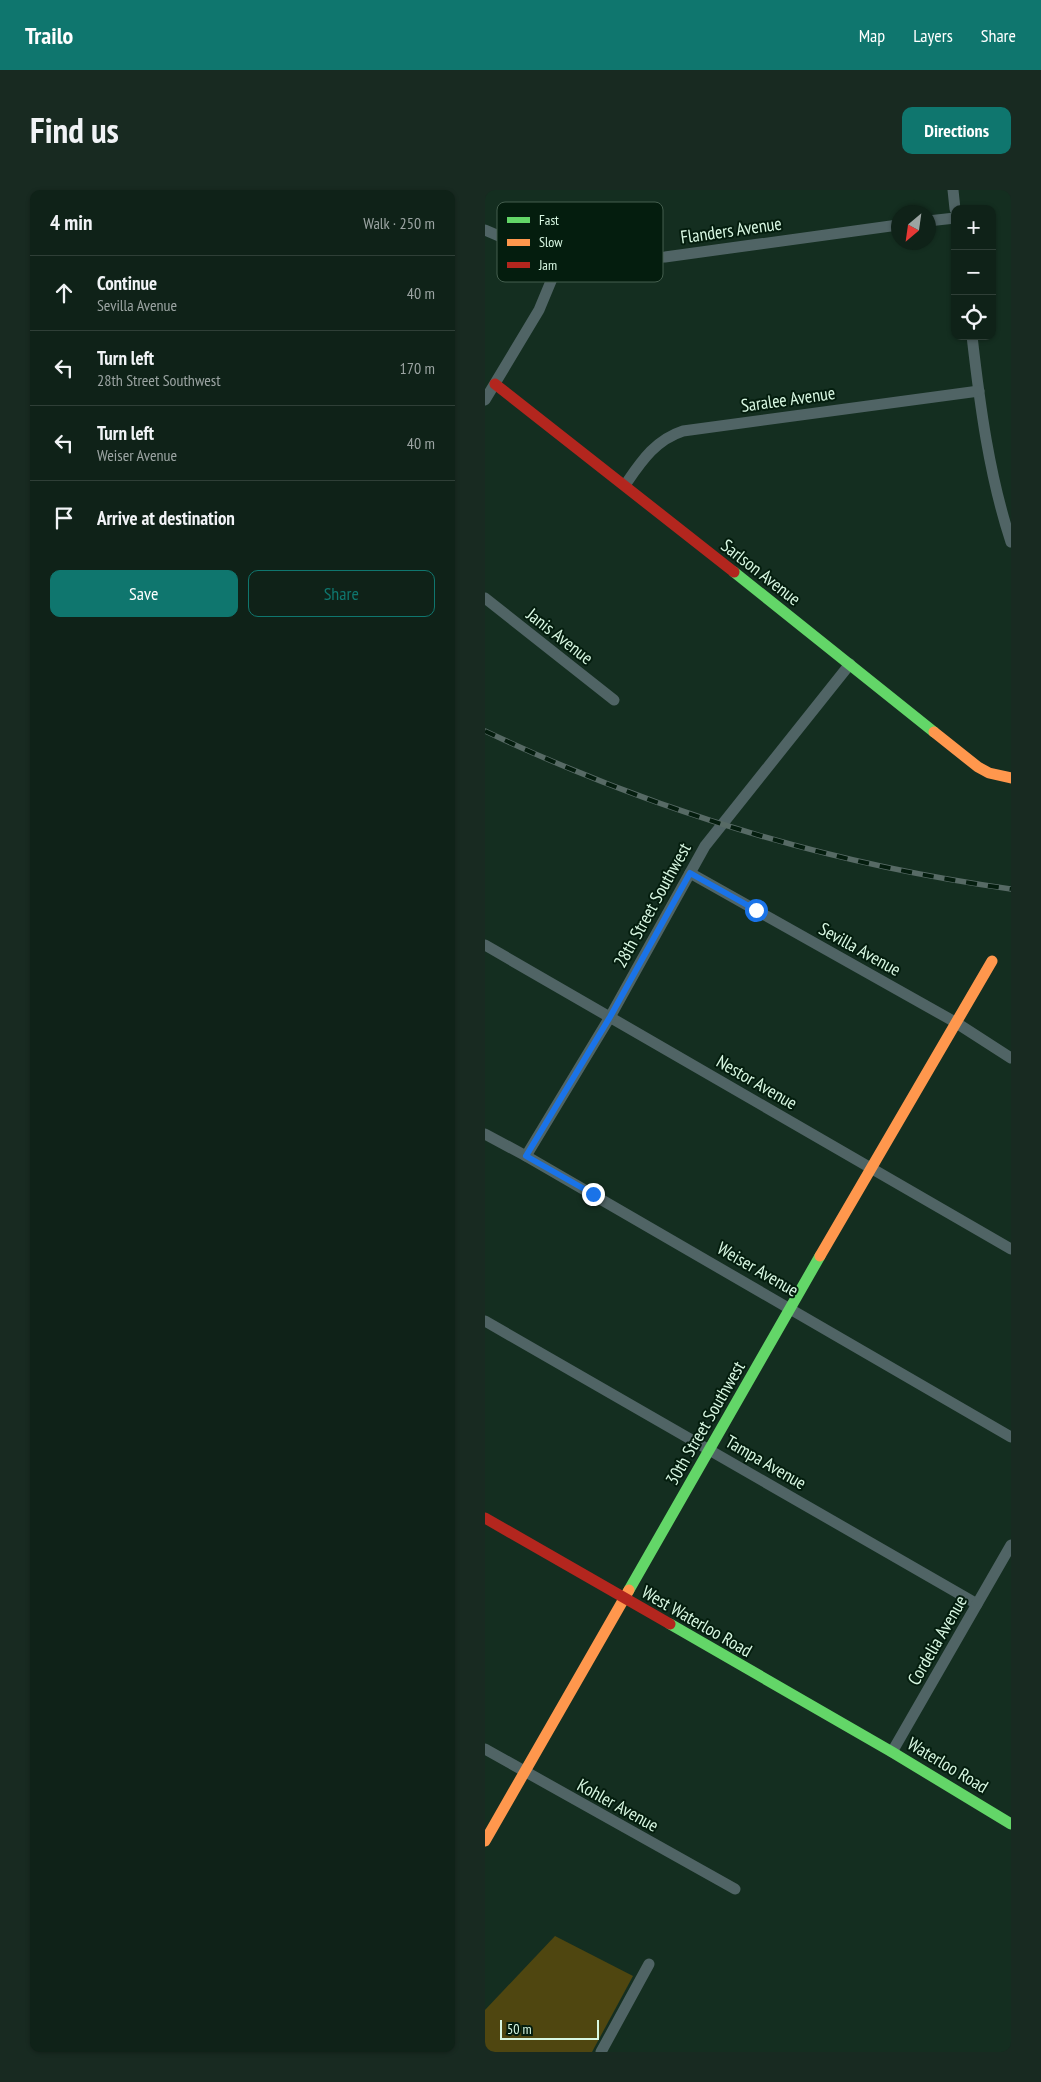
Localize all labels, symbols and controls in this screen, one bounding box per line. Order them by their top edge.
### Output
text: Trailo [25,20,73,51]
text: Map [859,24,885,47]
text: Layers [913,24,953,47]
text: Share [981,24,1016,47]
text: Find us [30,107,119,153]
button: Directions [902,107,1011,154]
legend [497,202,663,282]
north arrow [891,205,936,250]
map controls [951,205,996,340]
button: + [951,205,996,250]
text: 4 min [50,209,92,236]
text: Fast [539,211,559,229]
street label: Flanders Avenue [679,212,783,248]
text: Walk · 250 m [363,213,435,233]
text: Slow [539,233,563,251]
button: − [951,250,996,295]
text: Jam [538,256,557,274]
text: Continue [97,271,157,295]
icon: ahead [50,279,78,307]
text: 40 m [407,283,435,303]
text: Sevilla Avenue [97,295,177,315]
button: locate [951,295,996,340]
text: Turn left [97,346,154,370]
icon: left [50,354,78,382]
text: 170 m [400,358,435,378]
text: 28th Street Southwest [97,370,221,390]
street label: Saralee Avenue [739,381,837,417]
text: Turn left [97,421,154,445]
icon: left [50,429,78,457]
text: 40 m [407,433,435,453]
text: Weiser Avenue [97,445,177,465]
icon: arrive [50,504,78,532]
text: Arrive at destination [97,506,235,530]
street label: Sarlson Avenue [717,534,805,610]
button: Save [50,570,238,617]
button: Share [248,570,435,617]
street label: Janis Avenue [521,602,598,669]
street label: 28th Street Southwest [608,839,696,971]
route start [745,899,768,922]
street label: Sevilla Avenue [815,917,905,981]
street label: Nestor Avenue [712,1050,802,1114]
route end [582,1183,605,1206]
street label: Weiser Avenue [713,1237,803,1301]
street label: 30th Street Southwest [660,1357,750,1489]
street label: Tampa Avenue [722,1430,810,1494]
street label: West Waterloo Road [638,1580,756,1662]
street label: Cordelia Avenue [902,1591,972,1689]
street label: Waterloo Road [903,1732,993,1798]
street label: Kohler Avenue [573,1773,663,1837]
scale bar [500,2017,599,2040]
text: 50 m [507,2020,532,2038]

